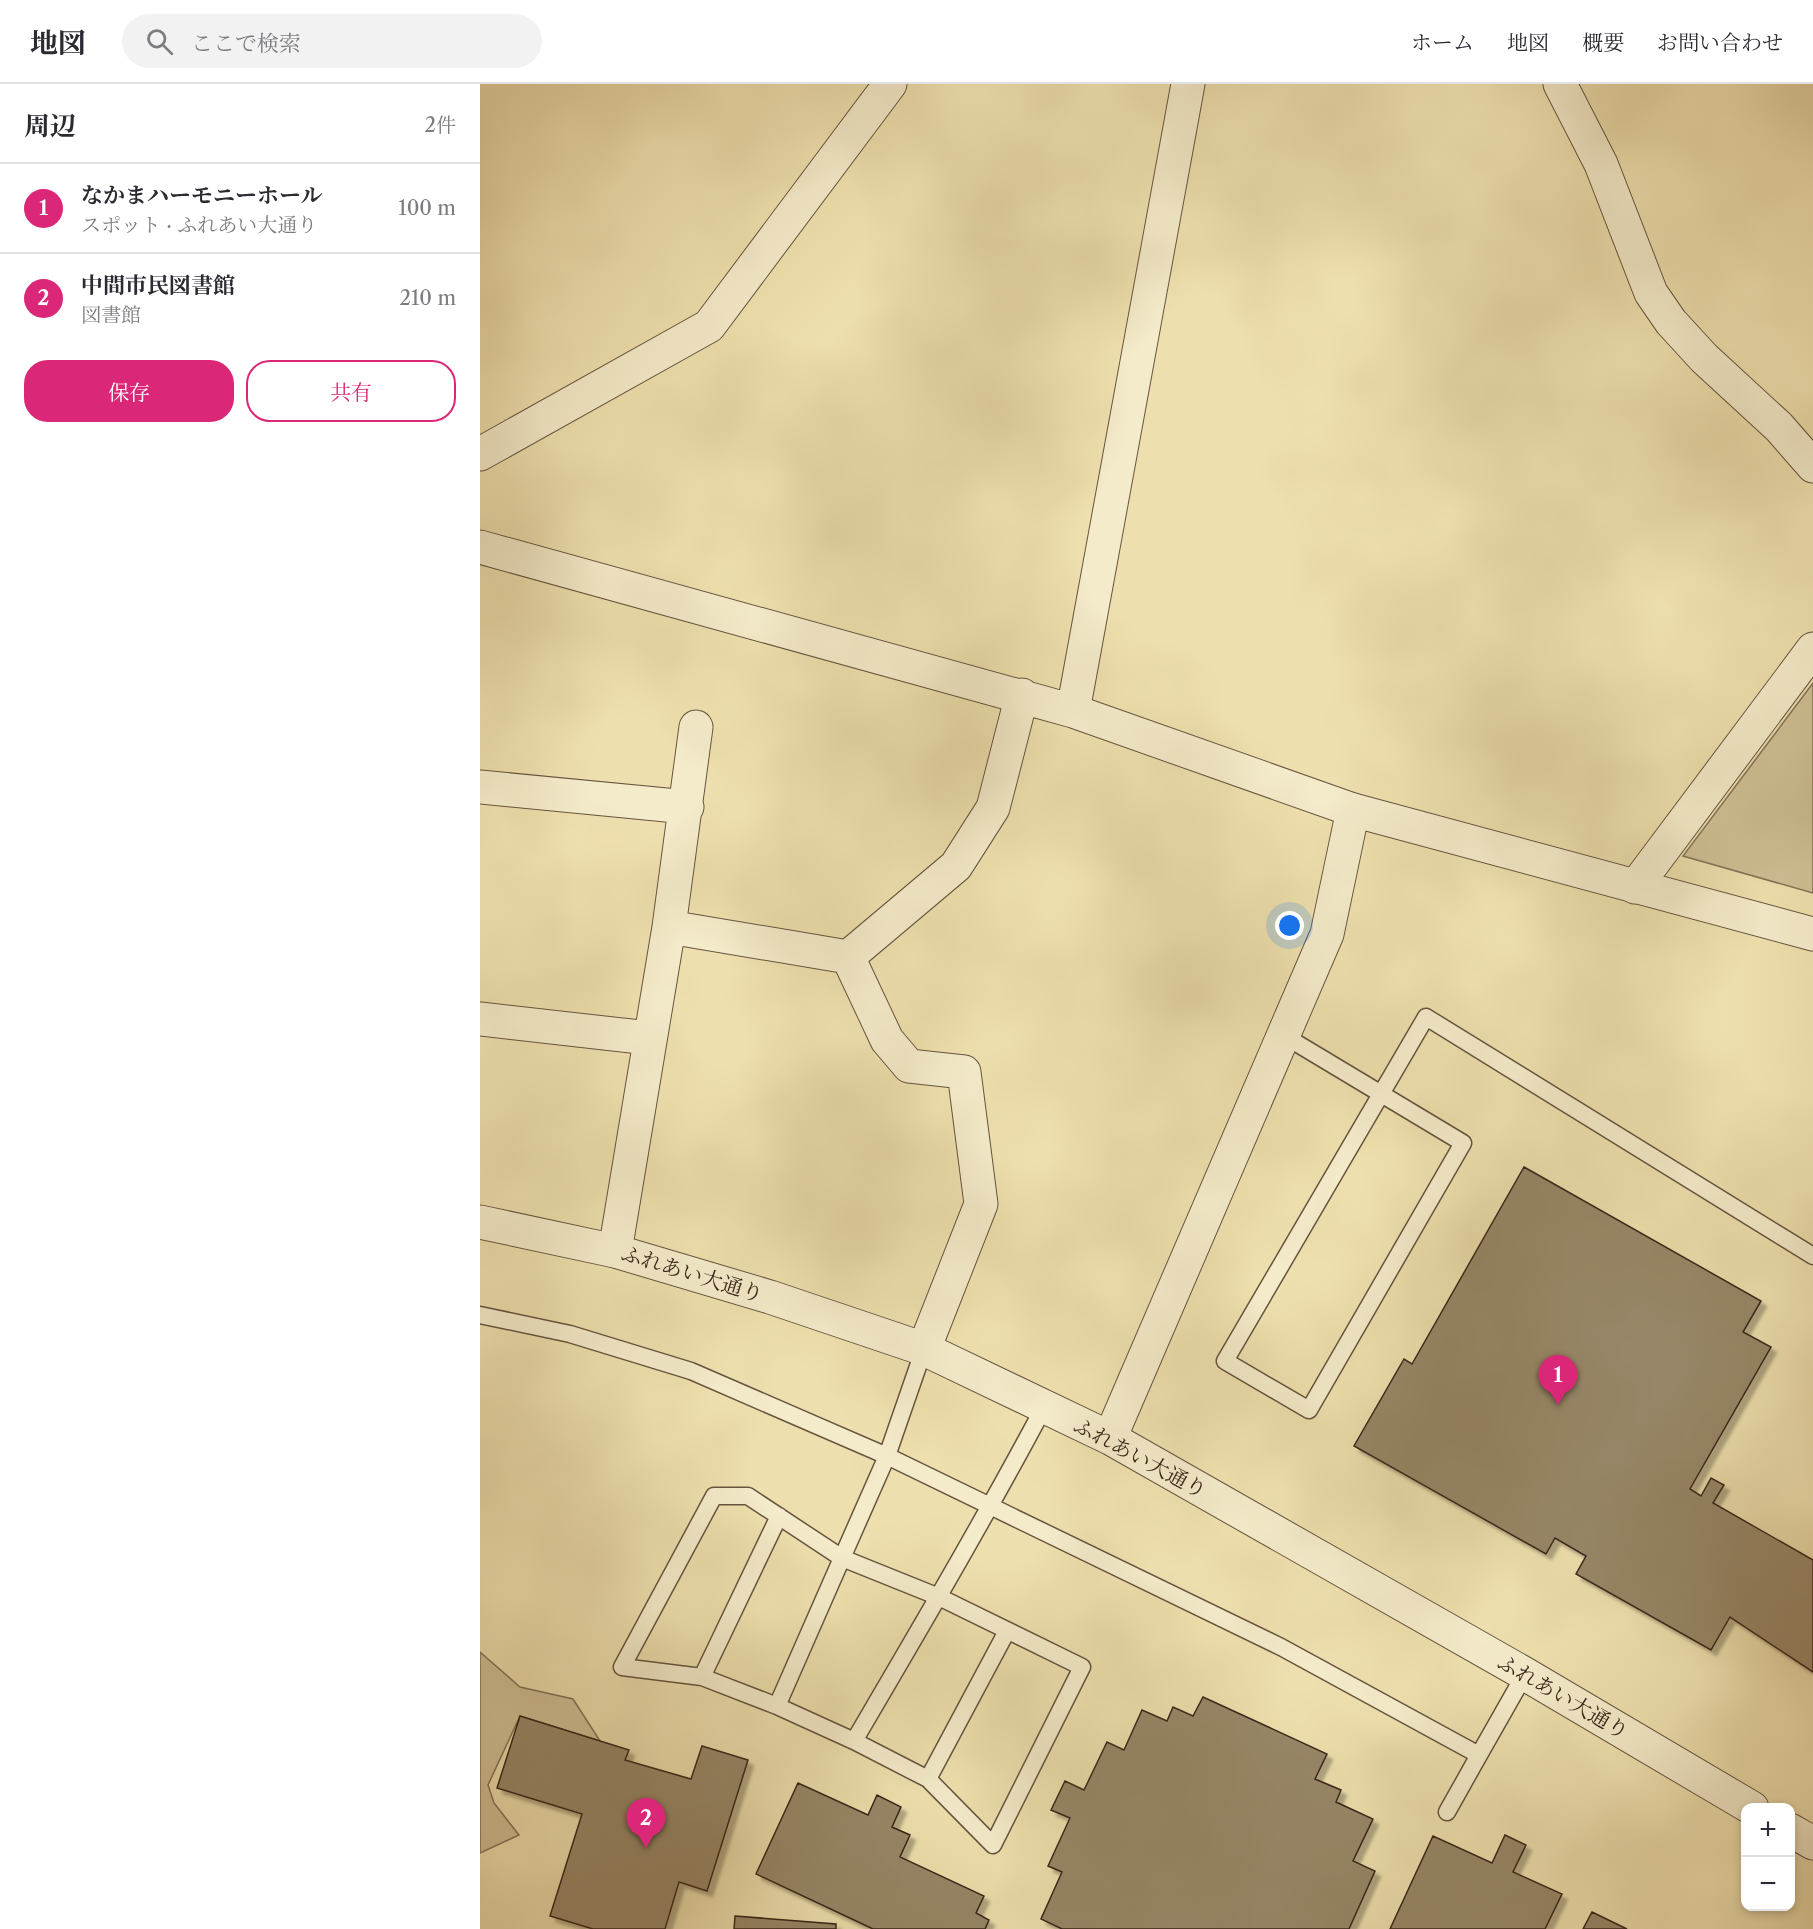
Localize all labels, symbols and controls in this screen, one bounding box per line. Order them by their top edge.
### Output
search box [122,14,542,68]
icon: search [143,25,176,58]
text: 地図 [30,26,86,60]
text: ここで検索 [191,30,301,57]
text: ホーム [1411,30,1474,55]
text: 地図 [1507,30,1549,55]
text: 概要 [1582,30,1624,55]
text: お問い合わせ [1657,30,1783,55]
text: 周辺 [24,110,76,142]
text: 2件 [425,113,456,137]
text: なかまハーモニーホール [81,182,323,209]
text: 1 [39,196,48,220]
text: 100 m [398,196,456,220]
text: スポット · ふれあい大通り [81,213,317,237]
text: 中間市民図書館 [81,272,235,299]
text: 2 [38,286,49,310]
text: 210 m [399,286,456,310]
text: 図書館 [81,303,141,327]
button: 保存 [24,360,234,422]
button: 共有 [246,360,456,422]
your location [1275,911,1304,940]
street label: ふれあい大通り [618,1240,766,1307]
pin: 1 [1538,1356,1578,1405]
street label: ふれあい大通り [1069,1412,1211,1503]
street label: ふれあい大通り [1493,1649,1633,1744]
pin: 2 [626,1798,666,1848]
map controls [1741,1803,1795,1911]
button: + [1741,1803,1795,1857]
button: − [1741,1857,1795,1911]

